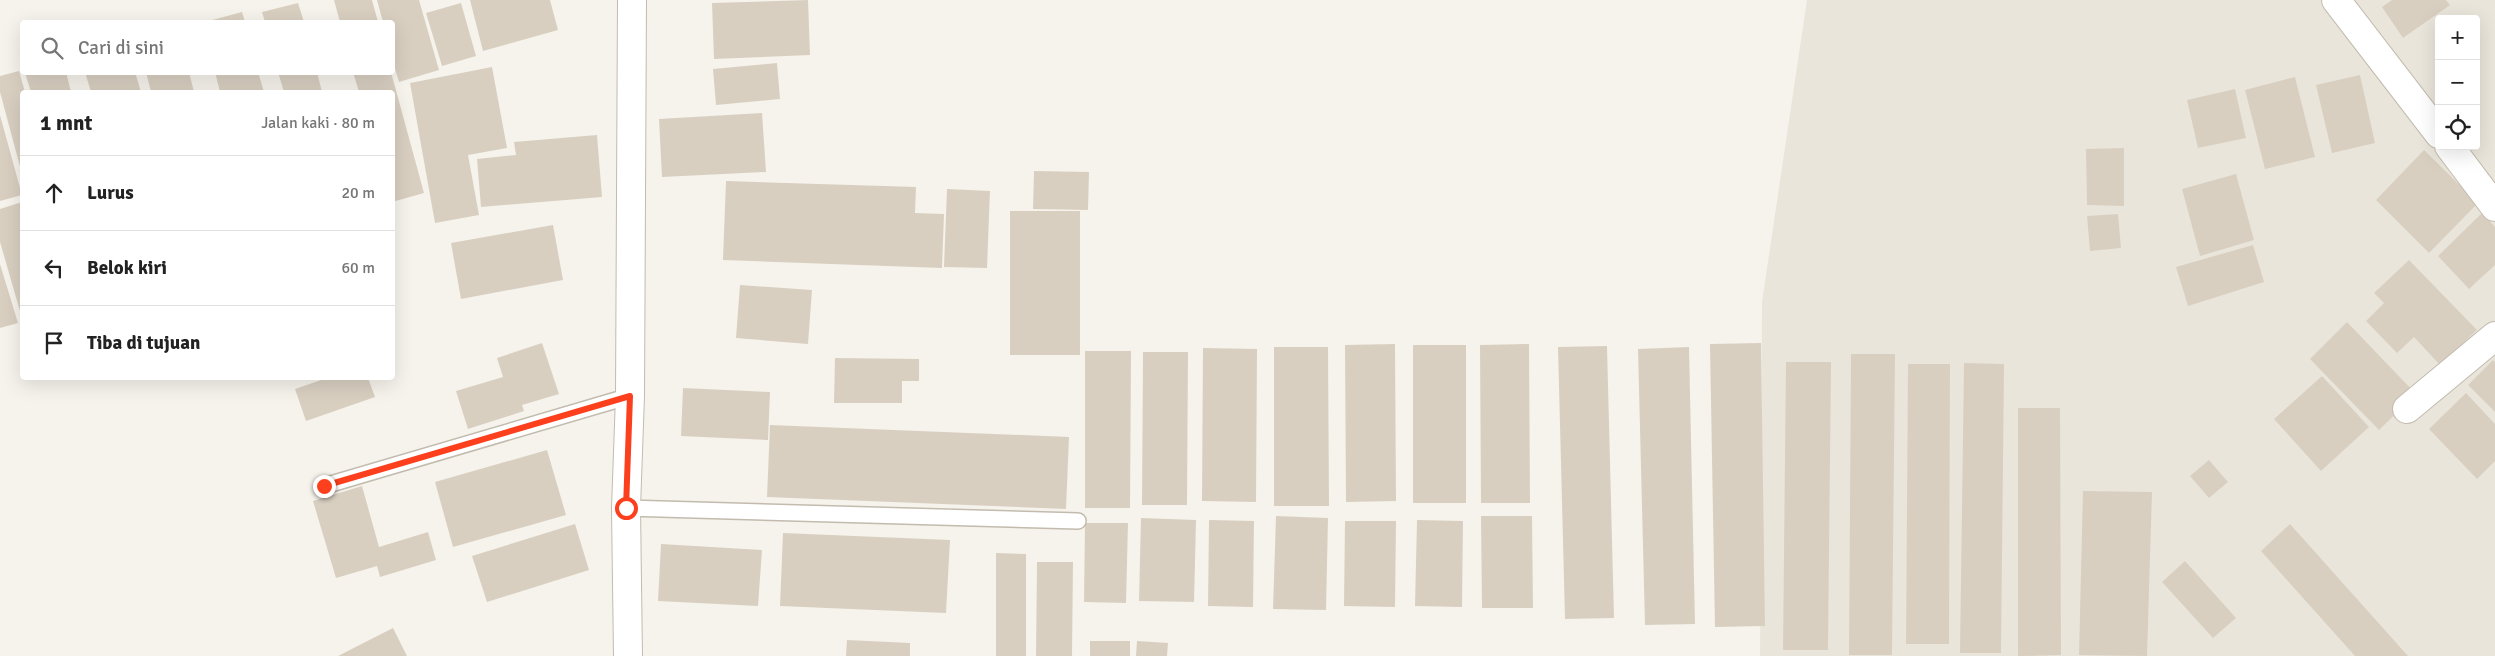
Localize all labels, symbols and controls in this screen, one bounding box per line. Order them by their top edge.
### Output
map controls [2435,15,2480,150]
button: + [2435,15,2480,60]
search box [20,20,395,75]
icon: search [38,34,66,62]
text: Cari di sini [78,36,164,60]
button: − [2435,60,2480,105]
button: locate [2435,105,2480,150]
text: 1 mnt [40,110,92,136]
text: Jalan kaki · 80 m [261,113,375,133]
icon: ahead [40,179,68,207]
text: Lurus [87,181,134,205]
text: 20 m [341,183,375,203]
icon: left [40,254,68,282]
text: Belok kiri [87,256,167,280]
text: 60 m [341,258,375,278]
icon: arrive [40,329,68,357]
text: Tiba di tujuan [87,331,200,355]
route end [313,475,336,498]
route start [615,497,638,520]

